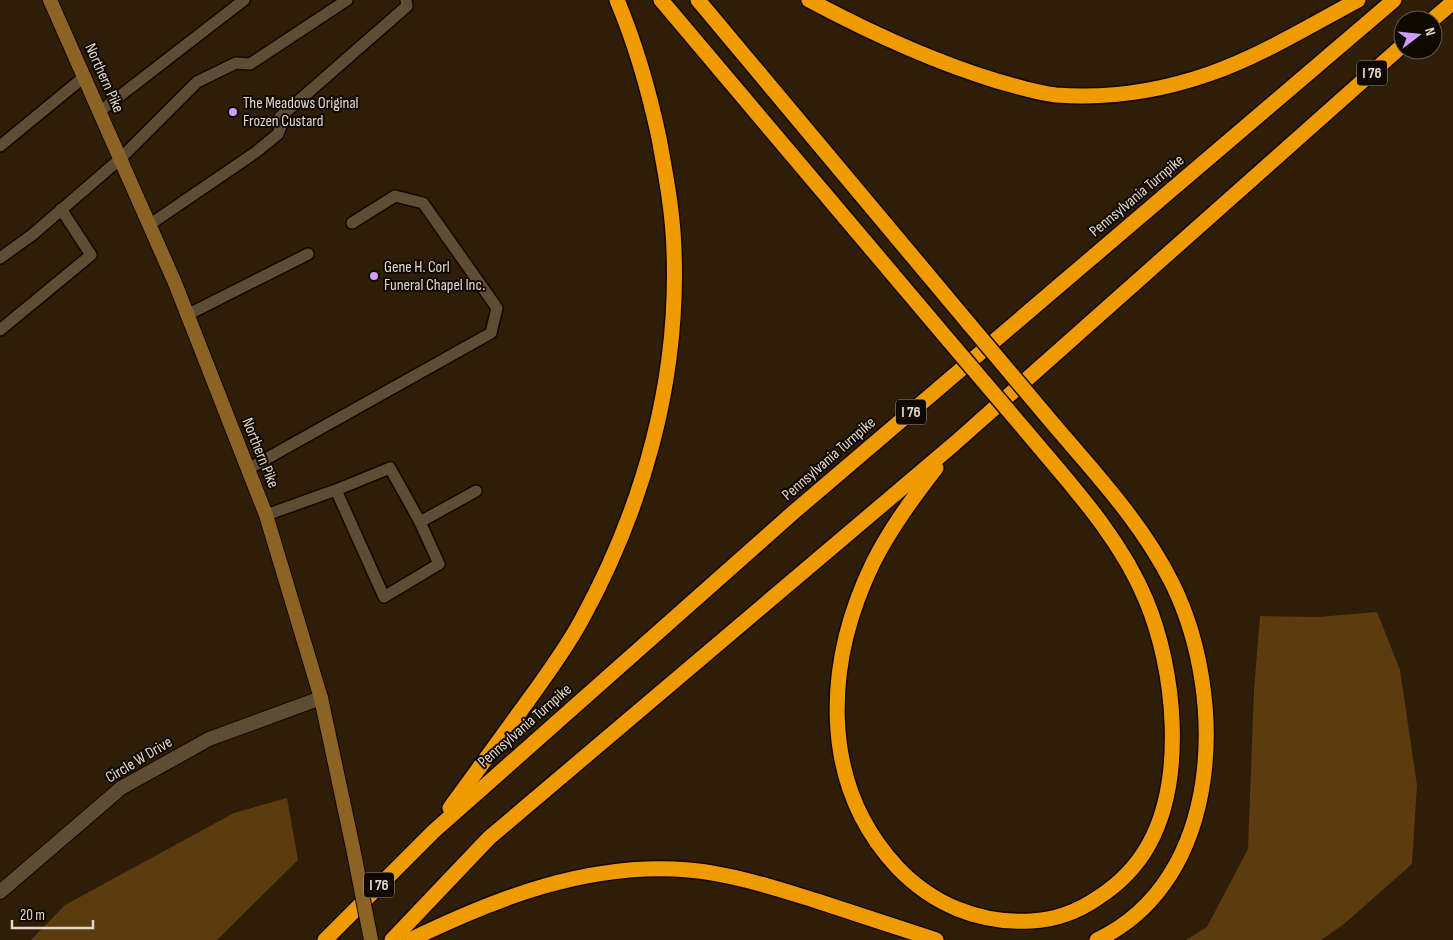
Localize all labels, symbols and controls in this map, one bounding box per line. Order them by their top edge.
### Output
north arrow [1393,10,1443,60]
text: N [1421,26,1439,37]
street label: Northern Pike [80,40,128,116]
road number: I 76 [1357,60,1387,86]
place label: The Meadows Original Frozen Custard [243,94,359,131]
marker: The Meadows Original Frozen Custard [227,106,239,118]
street label: Pennsylvania Turnpike [1086,151,1188,241]
place label: Gene H. Corl Funeral Chapel Inc. [384,258,485,295]
marker: Gene H. Corl Funeral Chapel Inc. [368,270,380,282]
road number: I 76 [896,400,926,424]
street label: Pennsylvania Turnpike [778,413,880,505]
street label: Northern Pike [237,415,283,491]
street label: Pennsylvania Turnpike [474,680,576,772]
street label: Circle W Drive [102,733,176,787]
road number: I 76 [364,872,394,898]
scale bar [12,898,94,930]
text: 20 m [20,906,45,925]

